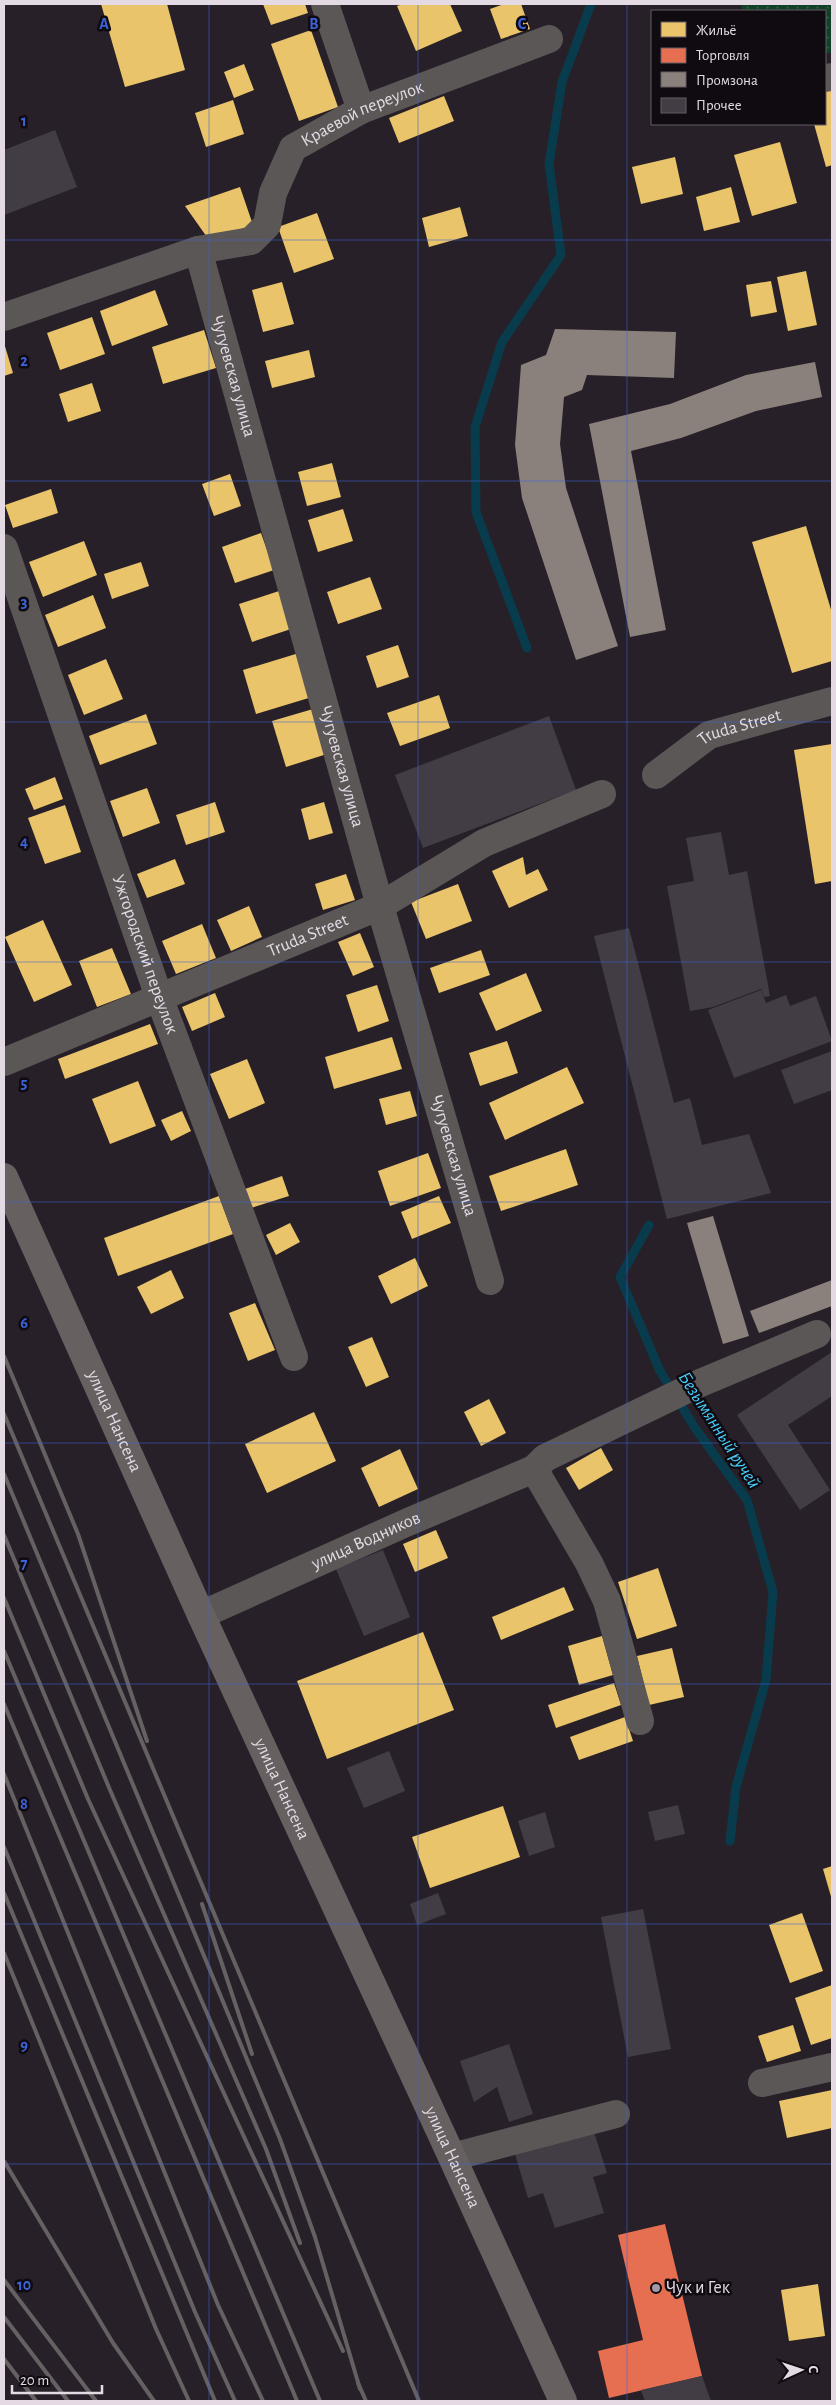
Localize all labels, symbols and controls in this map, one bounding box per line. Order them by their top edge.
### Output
legend [651,10,826,125]
text: A [99,16,109,32]
text: B [309,16,319,32]
text: C [518,16,527,32]
text: Жильё [696,23,736,38]
text: Торговля [696,48,750,63]
text: Промзона [696,73,758,88]
street label: Краевой переулок [298,78,427,150]
text: Прочее [696,98,742,113]
text: 1 [21,113,27,129]
street label: Чугуевская улица [208,313,258,439]
text: 2 [20,353,28,369]
text: 3 [21,594,28,610]
street label: Чугуевская улица [316,704,367,829]
street label: Truda Street [695,706,783,749]
text: 4 [20,834,28,850]
street label: Ужгородский переулок [108,872,181,1037]
street label: Truda Street [265,911,351,961]
text: 5 [21,1075,28,1091]
street label: Чугуевская улица [427,1093,480,1218]
text: 6 [20,1315,28,1331]
street label: улица Нансена [83,1367,145,1475]
water label: Безымянный ручей [674,1368,764,1492]
street label: улица Водников [308,1509,423,1573]
text: 7 [21,1556,28,1572]
street label: улица Нансена [250,1735,313,1842]
text: 8 [20,1796,28,1812]
text: 9 [20,2037,28,2053]
street label: улица Нансена [421,2103,483,2211]
text: 10 [17,2277,31,2293]
place label: Чук и Гек [666,2279,731,2297]
marker: Чук и Гек [650,2282,662,2294]
north arrow [776,2345,826,2395]
scale bar [12,2362,102,2394]
text: С [806,2365,820,2374]
text: 20 m [20,2373,49,2388]

